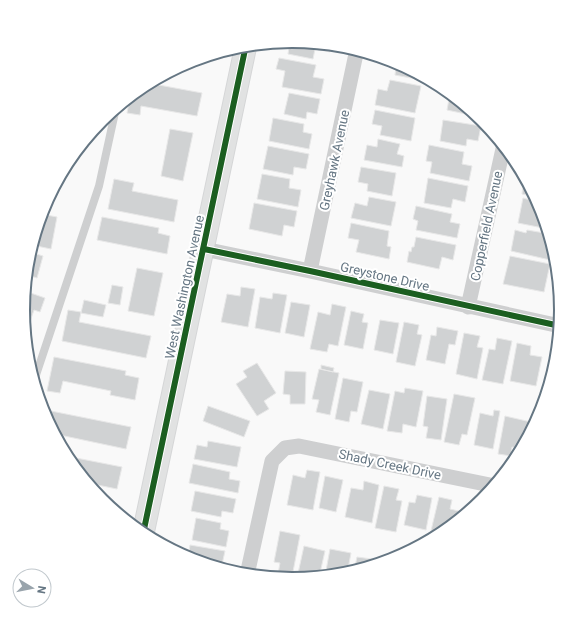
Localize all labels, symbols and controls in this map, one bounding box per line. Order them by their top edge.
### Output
street label: Greyhawk Avenue [317,108,352,212]
street label: Copperfield Avenue [467,170,505,282]
street label: West Washington Avenue [162,214,207,360]
street label: Greystone Drive [339,259,431,294]
street label: Shady Creek Drive [337,446,443,483]
north arrow [12,568,52,608]
text: N [34,585,48,595]

